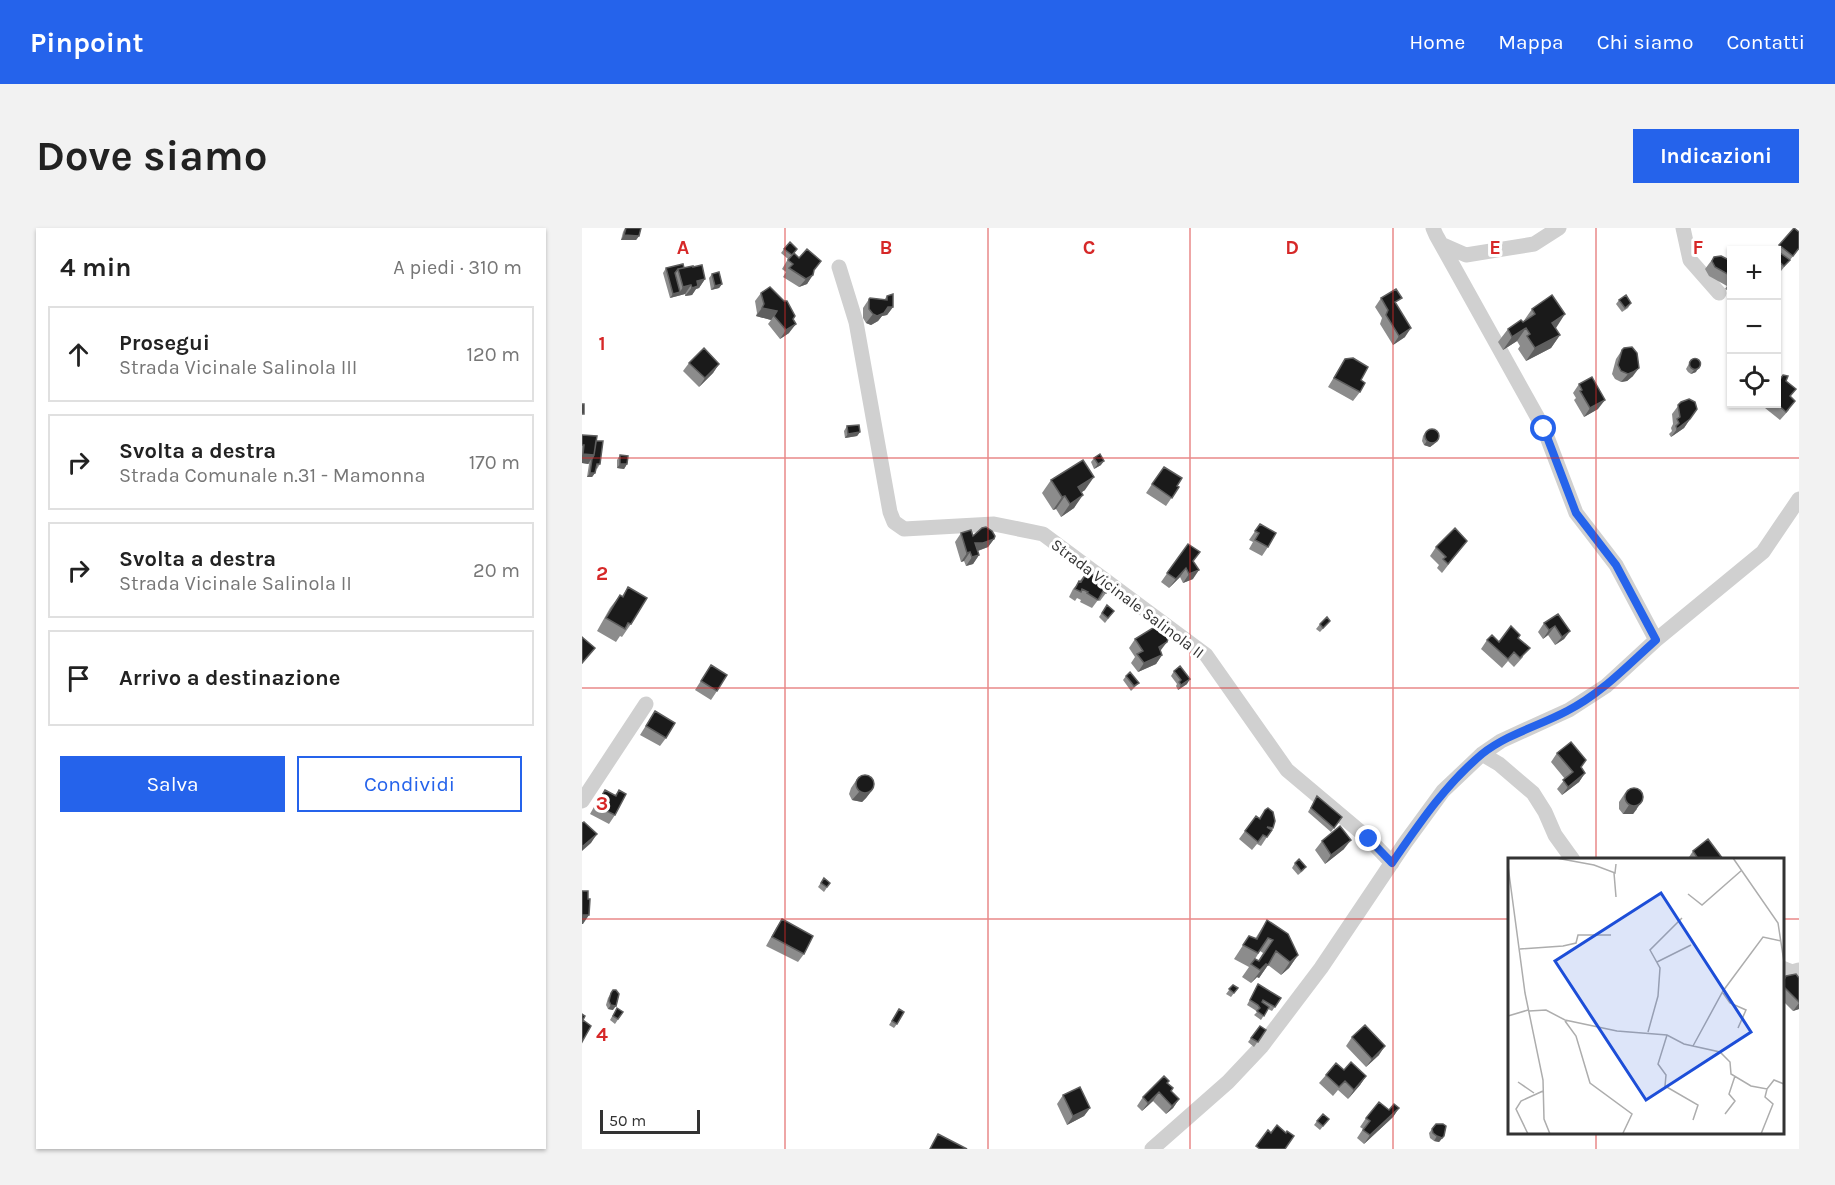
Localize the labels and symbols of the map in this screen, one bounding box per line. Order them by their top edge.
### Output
text: A [677,236,690,259]
text: B [880,236,892,259]
text: C [1083,236,1095,259]
text: D [1285,236,1299,259]
text: E [1489,236,1501,259]
text: F [1693,236,1704,259]
text: 1 [598,332,606,355]
route start [1530,415,1556,441]
street label: Strada Vicinale Salinola II [1048,535,1208,662]
text: 2 [596,562,608,585]
text: 3 [596,792,608,815]
route end [1355,825,1381,851]
inset map [1508,858,1784,1134]
text: 4 [596,1023,608,1046]
scale bar [600,1107,700,1134]

